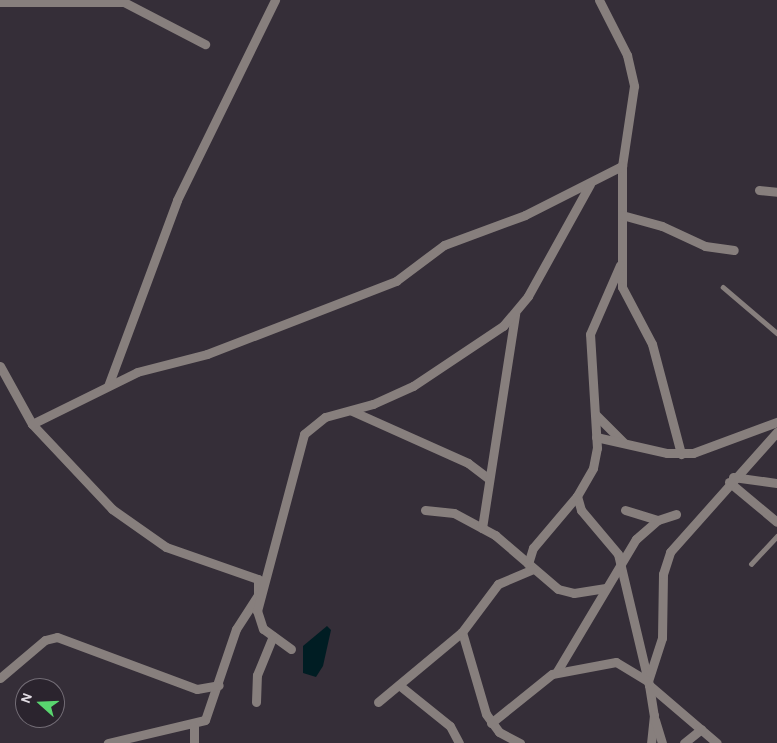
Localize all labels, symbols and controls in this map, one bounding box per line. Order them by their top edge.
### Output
north arrow [15,678,65,728]
text: N [19,691,35,705]

